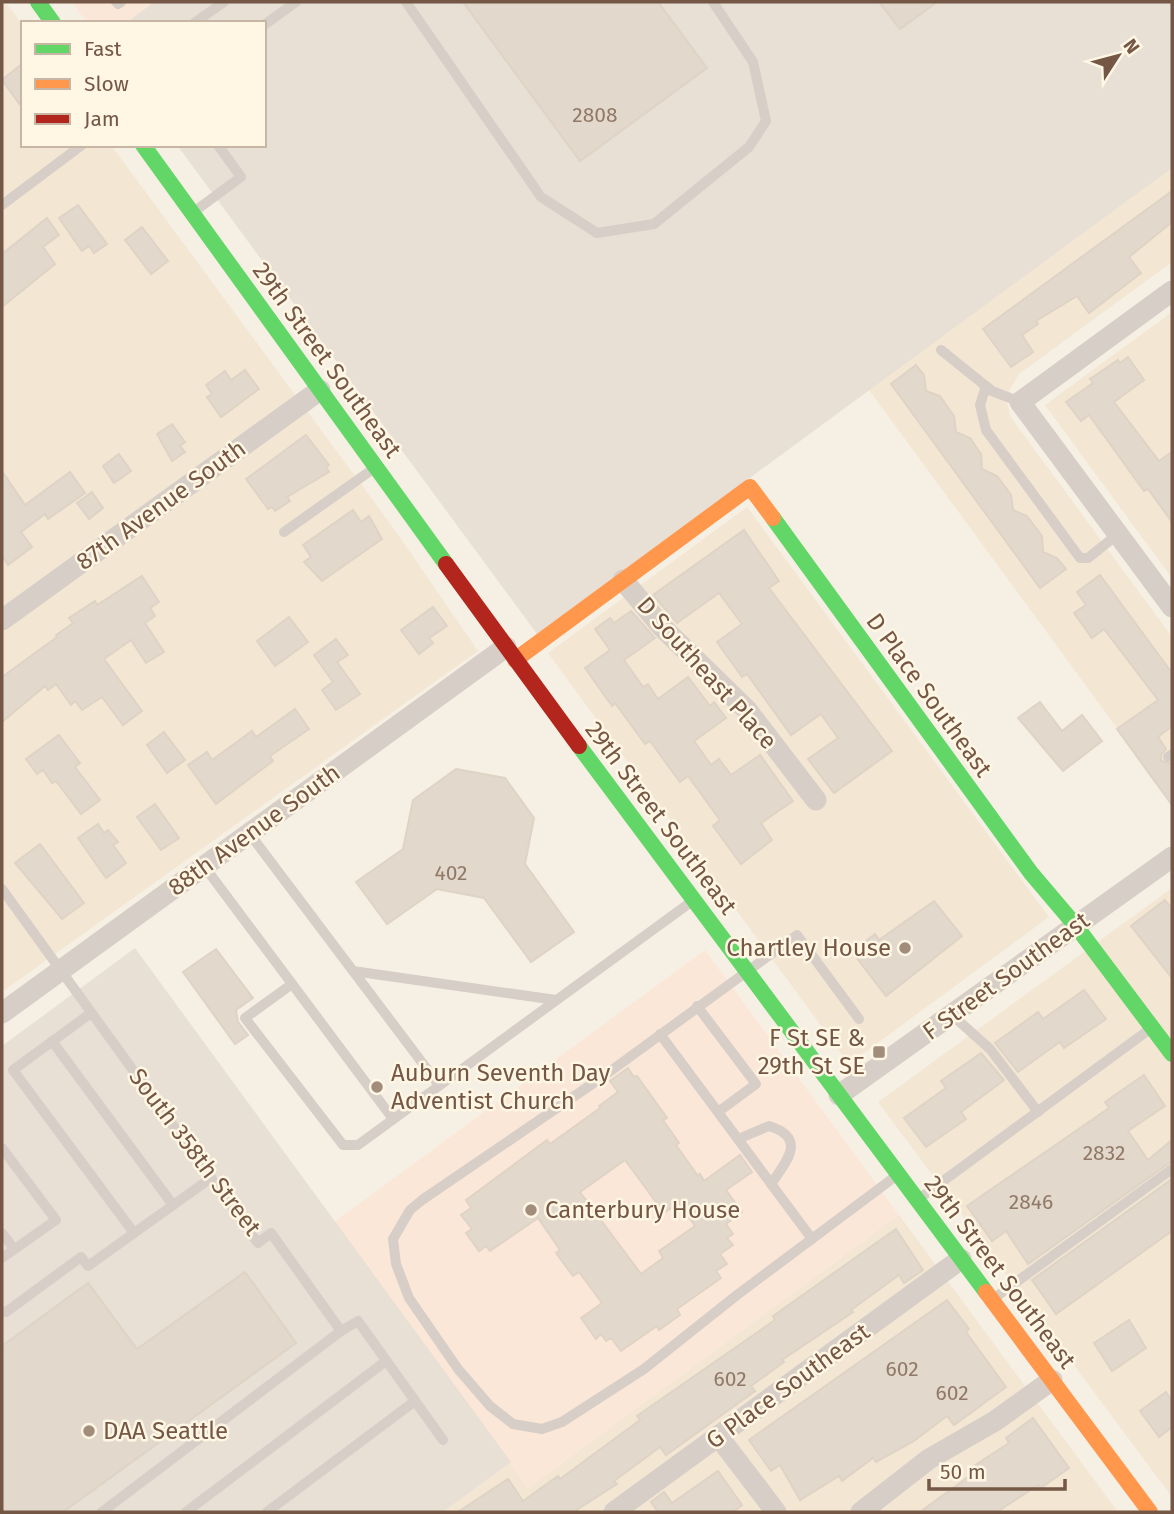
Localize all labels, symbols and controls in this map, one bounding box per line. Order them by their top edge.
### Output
legend [21,21,266,147]
north arrow [1083,21,1153,91]
text: N [1118,34,1144,58]
text: Fast [84,36,122,62]
text: Slow [84,71,129,97]
house number: 2808 [572,102,618,128]
text: Jam [84,106,120,132]
street label: 29th Street Southeast [247,257,407,463]
street label: 87th Avenue South [71,434,251,576]
street label: D Southeast Place [631,591,783,755]
street label: D Place Southeast [860,608,998,782]
street label: 29th Street Southeast [579,716,743,920]
street label: 88th Avenue South [163,758,345,902]
house number: 402 [434,860,468,886]
street label: F Street Southeast [917,906,1095,1046]
place label: Chartley House [726,934,891,962]
marker: Chartley House [897,940,913,956]
place label: F St SE & 29th St SE [758,1024,865,1080]
marker: F St SE & 29th St SE [871,1044,887,1060]
place label: Auburn Seventh Day Adventist Church [391,1059,611,1115]
street label: South 358th Street [123,1063,267,1241]
marker: Auburn Seventh Day Adventist Church [369,1079,385,1095]
house number: 2832 [1083,1140,1125,1166]
street label: 29th Street Southeast [918,1170,1082,1374]
house number: 2846 [1009,1189,1053,1215]
place label: Canterbury House [545,1196,740,1224]
marker: Canterbury House [523,1202,539,1218]
street label: G Place Southeast [701,1317,875,1455]
house number: 602 [885,1356,919,1382]
house number: 602 [713,1366,747,1392]
house number: 602 [935,1380,969,1406]
place label: DAA Seattle [103,1417,228,1445]
marker: DAA Seattle [81,1423,97,1439]
scale bar [929,1448,1066,1492]
text: 50 m [940,1459,986,1485]

